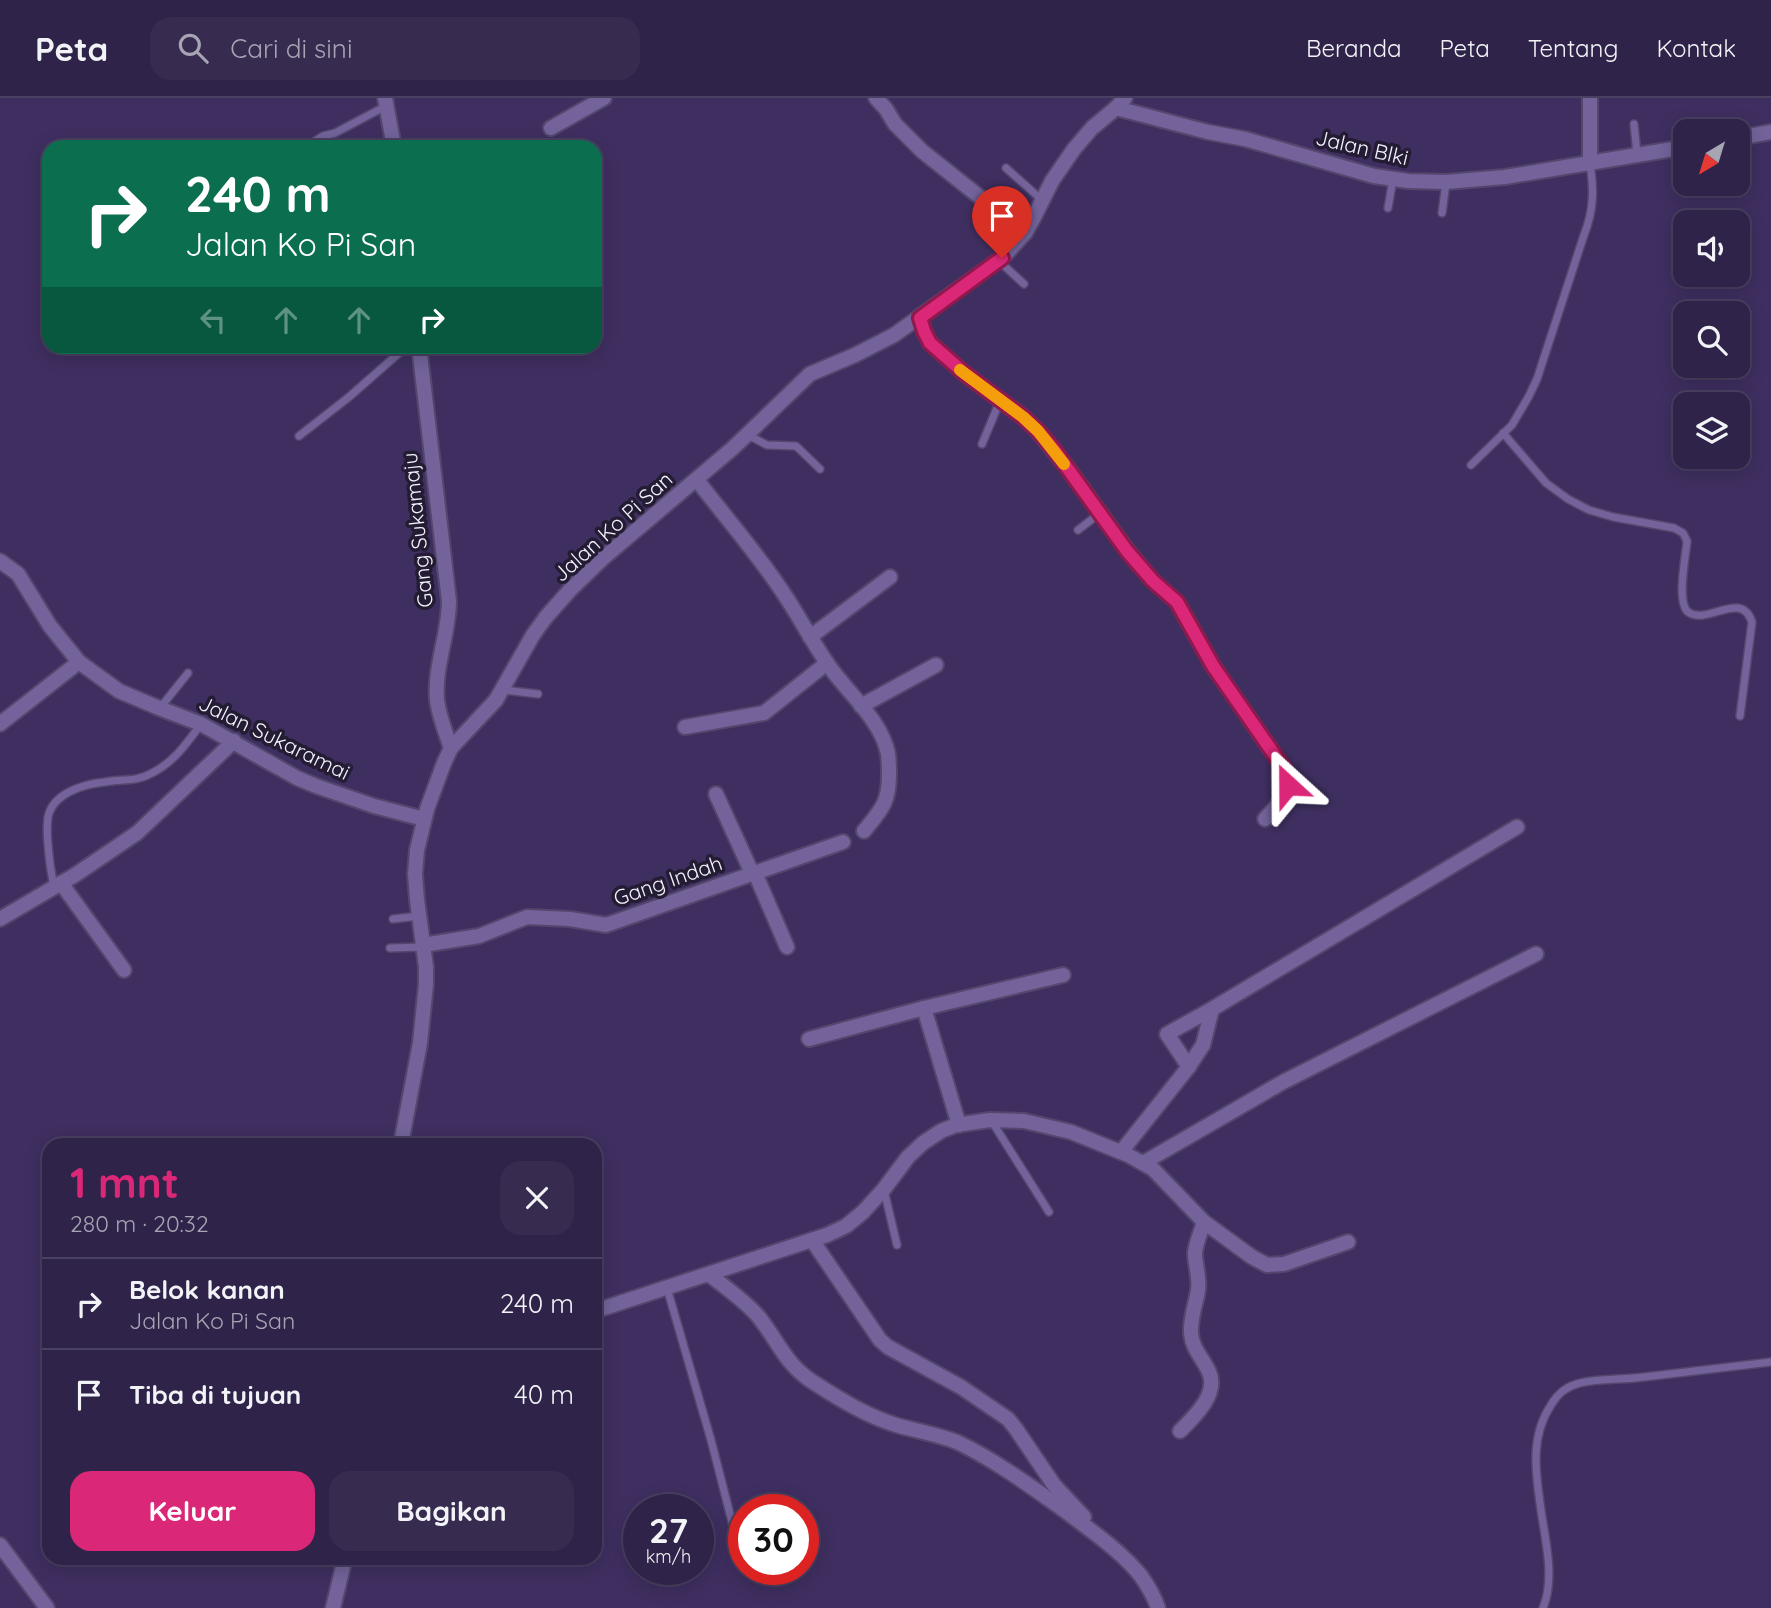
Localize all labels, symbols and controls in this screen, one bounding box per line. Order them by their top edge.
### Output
search box [150,17,640,80]
text: Peta [35,28,108,69]
icon: search [174,29,212,67]
text: Cari di sini [230,32,352,65]
text: Beranda [1306,33,1402,63]
text: Peta [1440,33,1490,63]
text: Tentang [1528,33,1618,63]
text: Kontak [1656,33,1736,63]
north arrow [1673,119,1750,196]
map controls [1673,119,1750,469]
street label: Jalan Blki [1313,124,1411,170]
text: 240 m [185,163,331,224]
icon: right [70,168,161,259]
pin [972,186,1032,258]
icon: arrive [983,197,1021,235]
button: sound [1673,210,1750,287]
text: Jalan Ko Pi San [185,224,416,264]
icon: left [194,301,232,339]
icon: ahead [267,301,305,339]
icon: ahead [340,301,378,339]
icon: right [413,301,451,339]
button: search [1673,301,1750,378]
button: layers [1673,392,1750,469]
street label: Gang Sukamaju [396,451,438,609]
street label: Jalan Ko Pi San [547,466,677,587]
street label: Jalan Sukaramai [195,689,354,785]
position arrow [1251,748,1325,822]
street label: Gang Indah [610,849,725,911]
text: 1 mnt [70,1156,179,1209]
button: close [500,1161,574,1235]
text: 280 m · 20:32 [70,1209,209,1238]
text: Belok kanan [129,1273,285,1306]
icon: right [70,1285,108,1323]
text: 240 m [500,1287,574,1320]
text: Jalan Ko Pi San [129,1306,295,1335]
icon: arrive [70,1376,108,1414]
text: Tiba di tujuan [129,1378,301,1411]
text: 40 m [514,1378,574,1411]
button: Keluar [70,1471,315,1551]
button: Bagikan [329,1471,574,1551]
speed limit sign: 30 [728,1494,819,1585]
text: 27 [649,1508,688,1552]
text: km/h [646,1545,691,1568]

